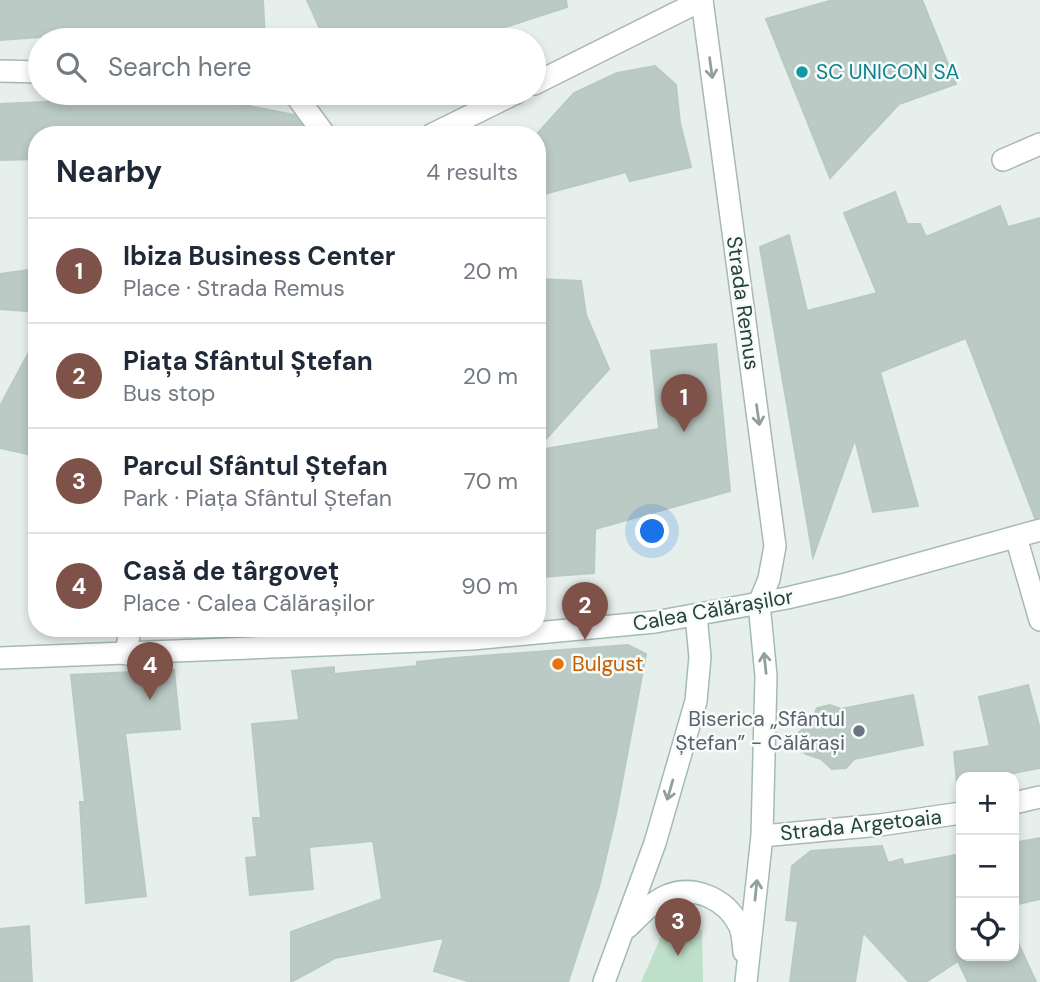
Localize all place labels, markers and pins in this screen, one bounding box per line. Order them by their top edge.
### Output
place label: SC UNICON SA [816,58,960,86]
marker: SC UNICON SA [794,64,810,80]
pin: 1 [661,374,707,432]
pin: 2 [562,582,608,640]
pin: 4 [127,642,173,700]
place label: Bulgust [572,650,643,678]
marker: Bulgust [550,656,566,672]
place label: Biserica „Sfântul Ștefan” - Călărași [675,705,845,757]
marker: Biserica „Sfântul Ștefan” - Călărași [851,723,867,739]
pin: 3 [655,898,701,956]

